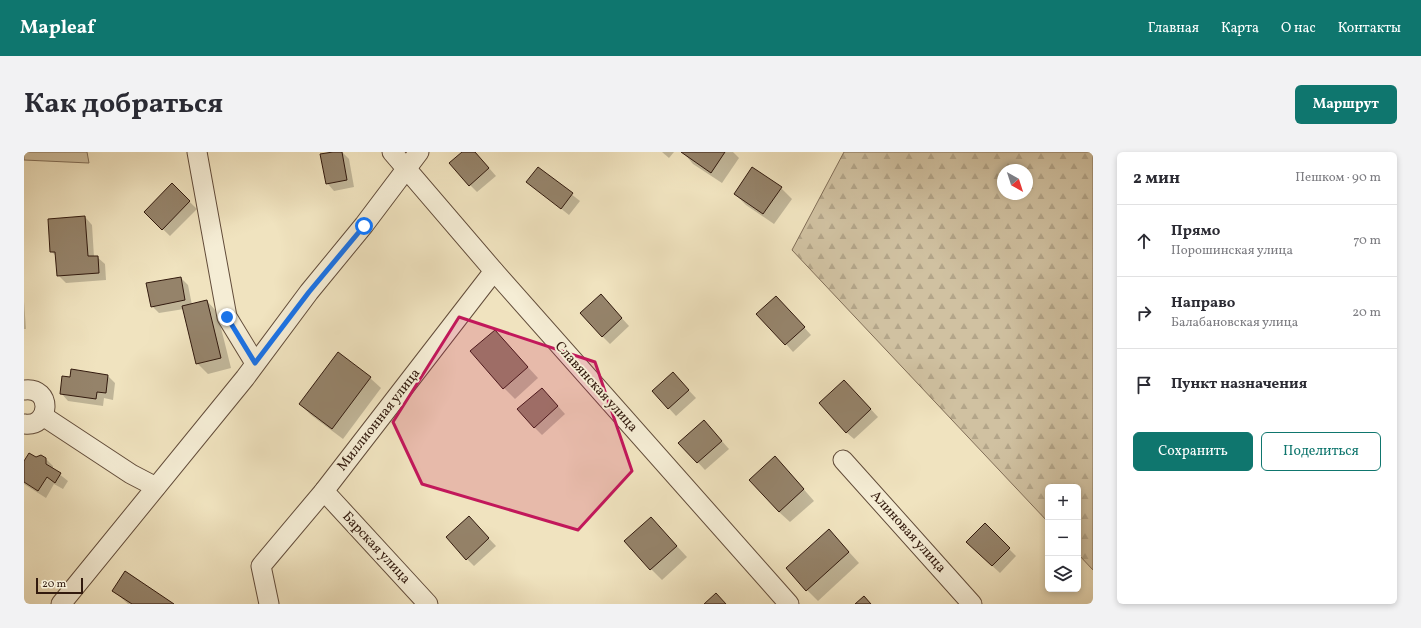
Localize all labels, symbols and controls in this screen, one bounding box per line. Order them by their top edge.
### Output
text: Mapleaf [20,15,95,41]
text: Главная [1148,19,1199,38]
text: Карта [1221,19,1259,38]
text: О нас [1281,19,1316,38]
text: Контакты [1338,19,1401,38]
text: Как добраться [24,85,223,124]
button: Маршрут [1295,85,1397,124]
north arrow [997,164,1033,200]
text: 2 мин [1133,167,1180,190]
text: Пешком · 90 m [1295,169,1381,187]
route start [355,217,373,235]
text: Прямо [1171,221,1220,242]
icon: ahead [1133,230,1155,252]
text: 70 m [1353,232,1381,250]
text: Порошинская улица [1171,242,1293,260]
text: Направо [1171,293,1235,314]
icon: right [1133,302,1155,324]
text: 20 m [1352,304,1381,322]
route end [218,308,236,326]
text: Балабановская улица [1171,314,1298,332]
street label: Славянская улица [550,338,642,436]
street label: Миллионная улица [333,365,425,475]
icon: arrive [1133,374,1155,396]
text: Пункт назначения [1171,374,1307,395]
button: Сохранить [1133,432,1253,471]
button: Поделиться [1261,432,1381,471]
map controls [1045,484,1081,592]
button: + [1045,484,1081,520]
street label: Алиновая улица [866,487,950,577]
street label: Барская улица [337,508,415,588]
button: − [1045,520,1081,556]
button: layers [1045,556,1081,592]
scale bar [36,576,83,595]
text: 20 m [42,577,66,592]

